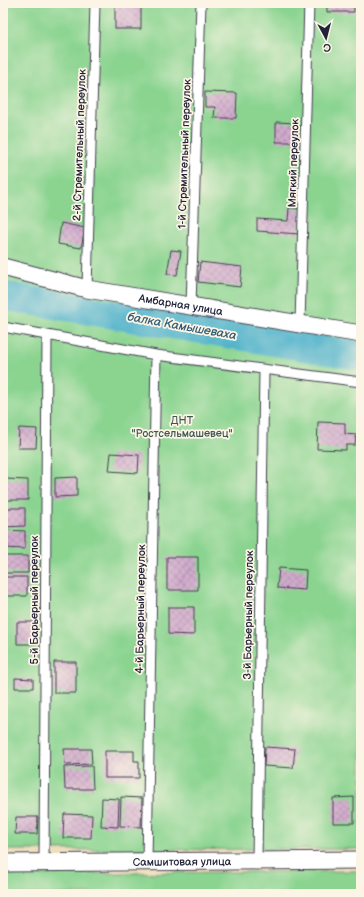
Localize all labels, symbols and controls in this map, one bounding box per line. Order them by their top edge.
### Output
north arrow [306,18,346,58]
text: С [322,41,332,54]
street label: 2-й Стремительный переулок [70,69,89,221]
street label: 1-й Стремительный переулок [175,79,194,229]
street label: Мягкий переулок [285,118,302,208]
street label: Амбарная улица [137,291,224,318]
water label: балка Камышеваха [126,310,238,343]
park label: ДНТ "Ростсельмашевец" [131,414,233,440]
street label: 5-й Барьерный переулок [28,535,41,664]
street label: 4-й Барьерный переулок [133,544,148,674]
street label: 3-й Барьерный переулок [241,550,256,680]
street label: Самшитовая улица [133,855,232,869]

